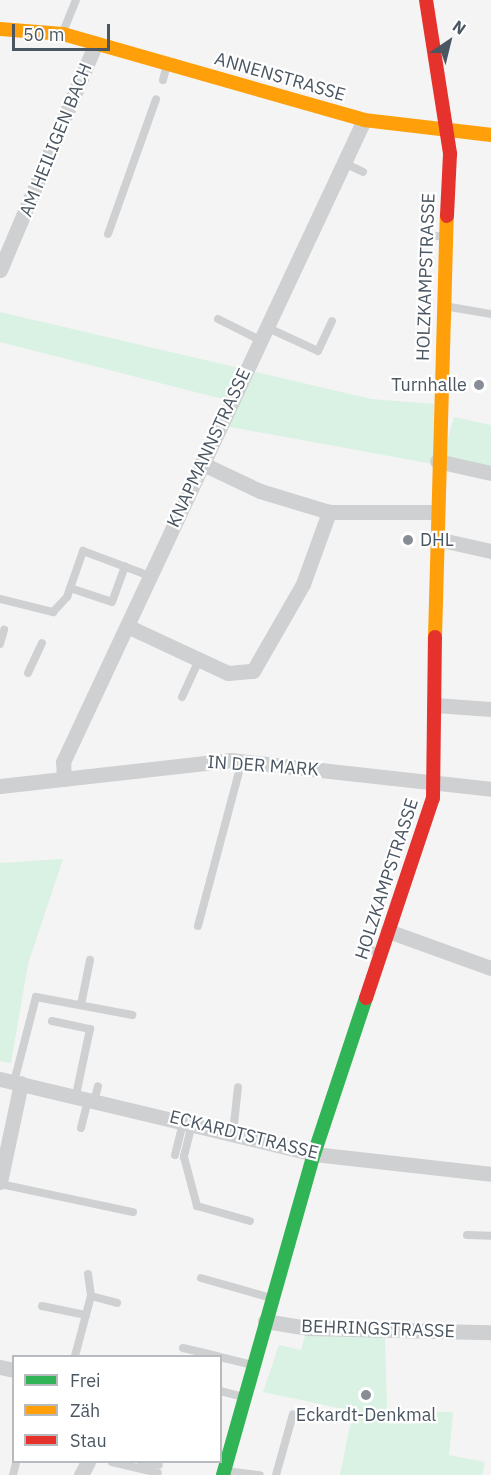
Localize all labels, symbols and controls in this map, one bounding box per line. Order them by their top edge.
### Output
scale bar [15,12,112,50]
north arrow [419,12,479,72]
text: N [449,16,470,39]
text: 50 m [23,23,65,46]
street label: ANNENSTRASSE [212,48,348,106]
street label: AM HEILIGEN BACH [15,60,97,220]
street label: HOLZKAMPSTRASSE [412,193,440,361]
street label: KNAPMANNSTRASSE [163,365,255,531]
place label: Turnhalle [391,374,467,396]
marker: Turnhalle [472,378,486,392]
place label: DHL [420,529,454,551]
marker: DHL [401,533,415,547]
street label: IN DER MARK [207,751,319,781]
street label: HOLZKAMPSTRASSE [351,796,423,962]
street label: ECKARDTSTRASSE [167,1106,321,1164]
street label: BEHRINGSTRASSE [301,1316,455,1342]
legend [12,1355,222,1463]
text: Frei [70,1369,101,1392]
marker: Eckardt-Denkmal [359,1388,373,1402]
text: Zäh [70,1399,100,1422]
place label: Eckardt-Denkmal [296,1404,436,1426]
text: Stau [70,1429,107,1452]

